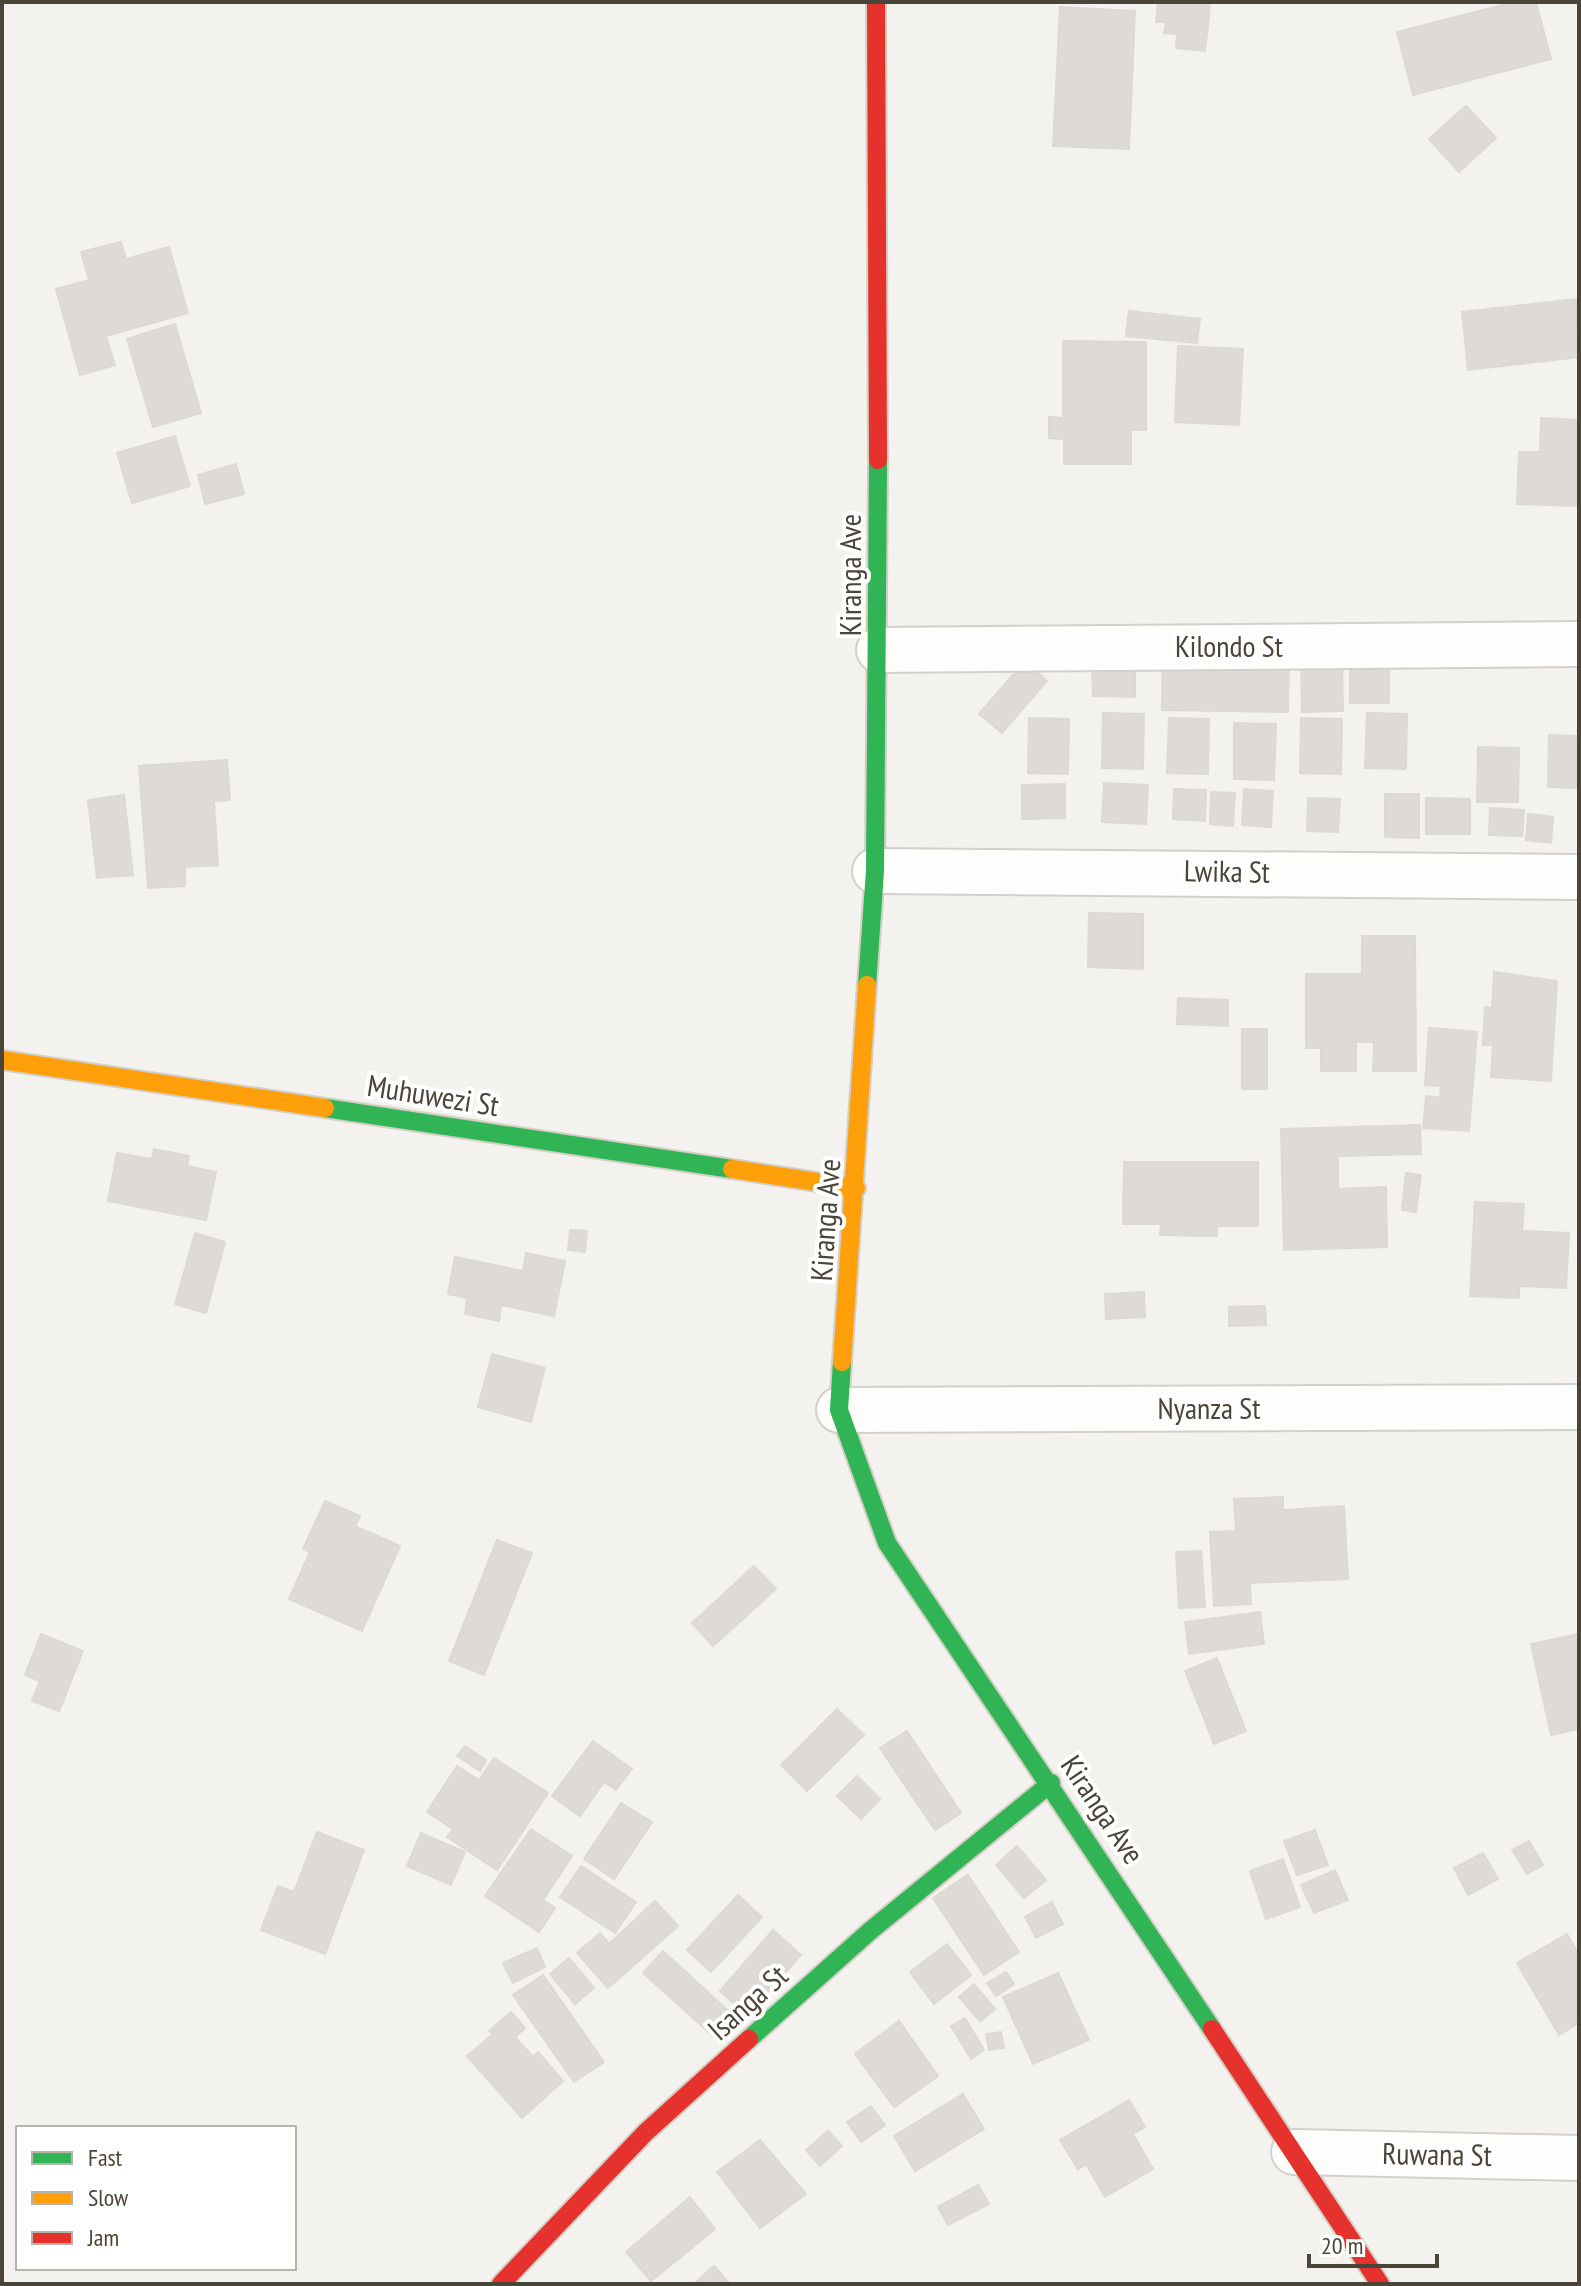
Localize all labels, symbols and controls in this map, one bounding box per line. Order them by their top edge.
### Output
street label: Kiranga Ave [830,514,869,636]
street label: Kilondo St [1175,626,1284,665]
street label: Lwika St [1184,850,1271,891]
street label: Muhuwezi St [365,1065,503,1124]
street label: Kiranga Ave [801,1157,848,1282]
street label: Nyanza St [1158,1388,1261,1427]
street label: Kiranga Ave [1053,1747,1154,1871]
street label: Isanga St [699,1955,796,2048]
legend [16,2126,296,2270]
street label: Ruwana St [1382,2133,1493,2174]
text: Fast [88,2142,123,2173]
text: Slow [88,2182,129,2213]
scale bar [1309,2218,1437,2268]
text: Jam [87,2222,119,2253]
text: 20 m [1321,2230,1363,2261]

